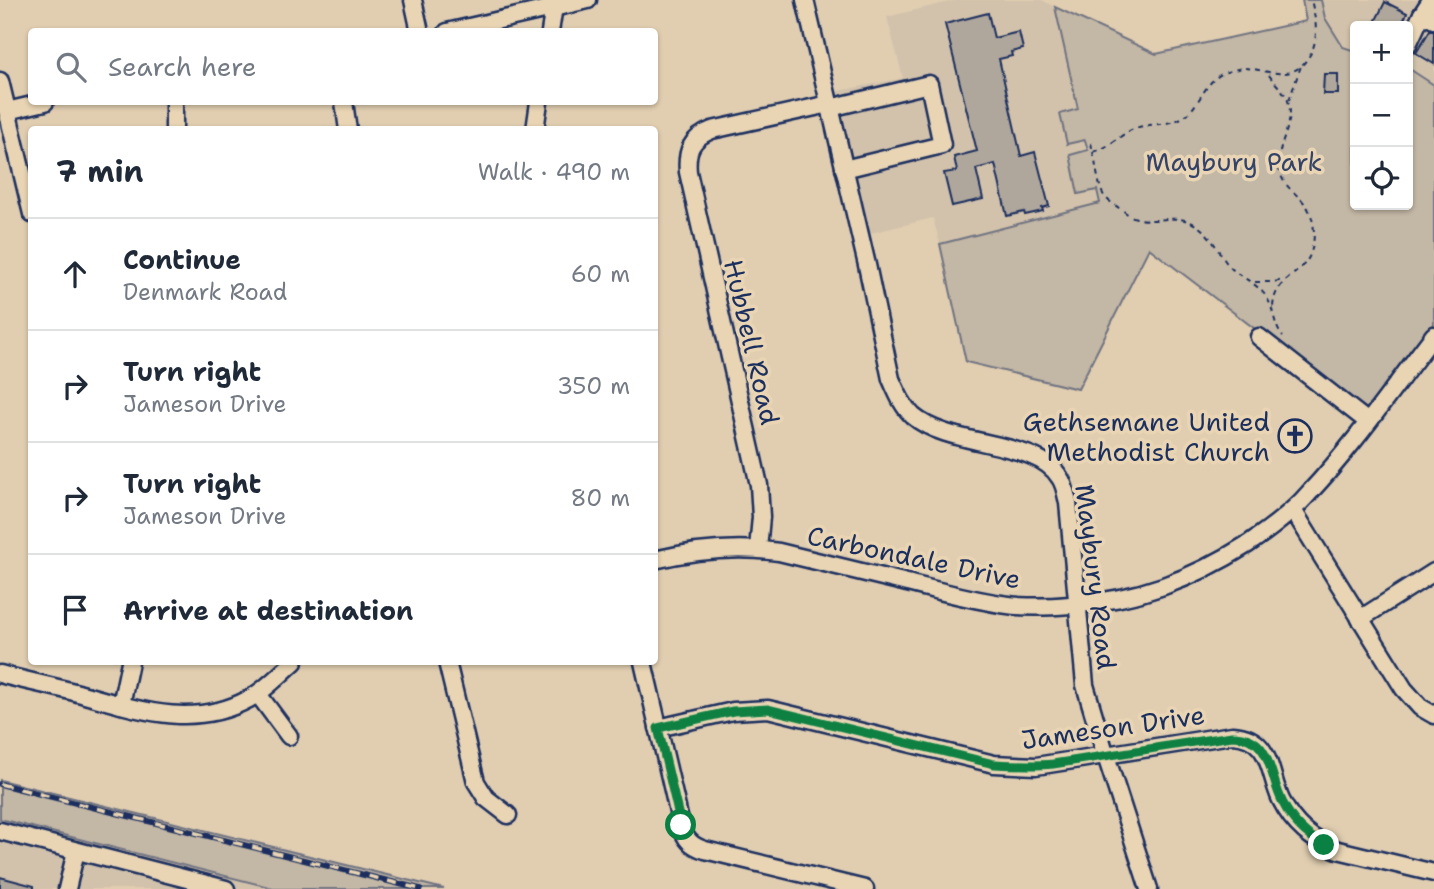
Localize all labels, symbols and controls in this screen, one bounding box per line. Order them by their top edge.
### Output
map controls [1350,21,1413,210]
button: + [1350,21,1413,84]
search box [28,28,658,105]
icon: search [52,48,90,86]
text: Search here [108,49,257,84]
button: − [1350,84,1413,147]
park label: Maybury Park [1145,144,1323,179]
button: locate [1350,147,1413,210]
text: 7 min [56,151,143,192]
text: Walk · 490 m [478,157,630,187]
text: Continue [123,242,241,277]
icon: ahead [56,255,94,293]
street label: Hubbell Road [716,256,788,428]
text: 60 m [571,259,630,289]
text: Denmark Road [123,277,287,307]
text: Turn right [123,354,261,389]
icon: right [56,367,94,405]
text: 350 m [557,371,630,401]
text: Jameson Drive [123,389,287,419]
place label: Gethsemane United Methodist Church [1023,404,1270,469]
church icon: Gethsemane United Methodist Church [1276,417,1314,455]
text: Turn right [123,466,261,501]
icon: right [56,479,94,517]
street label: Maybury Road [1067,482,1125,672]
text: 80 m [571,483,630,513]
text: Jameson Drive [123,501,287,531]
street label: Carbondale Drive [804,517,1024,597]
icon: arrive [56,591,94,629]
text: Arrive at destination [123,593,413,628]
street label: Jameson Drive [1019,697,1207,757]
route start [665,809,696,840]
route end [1308,829,1339,860]

